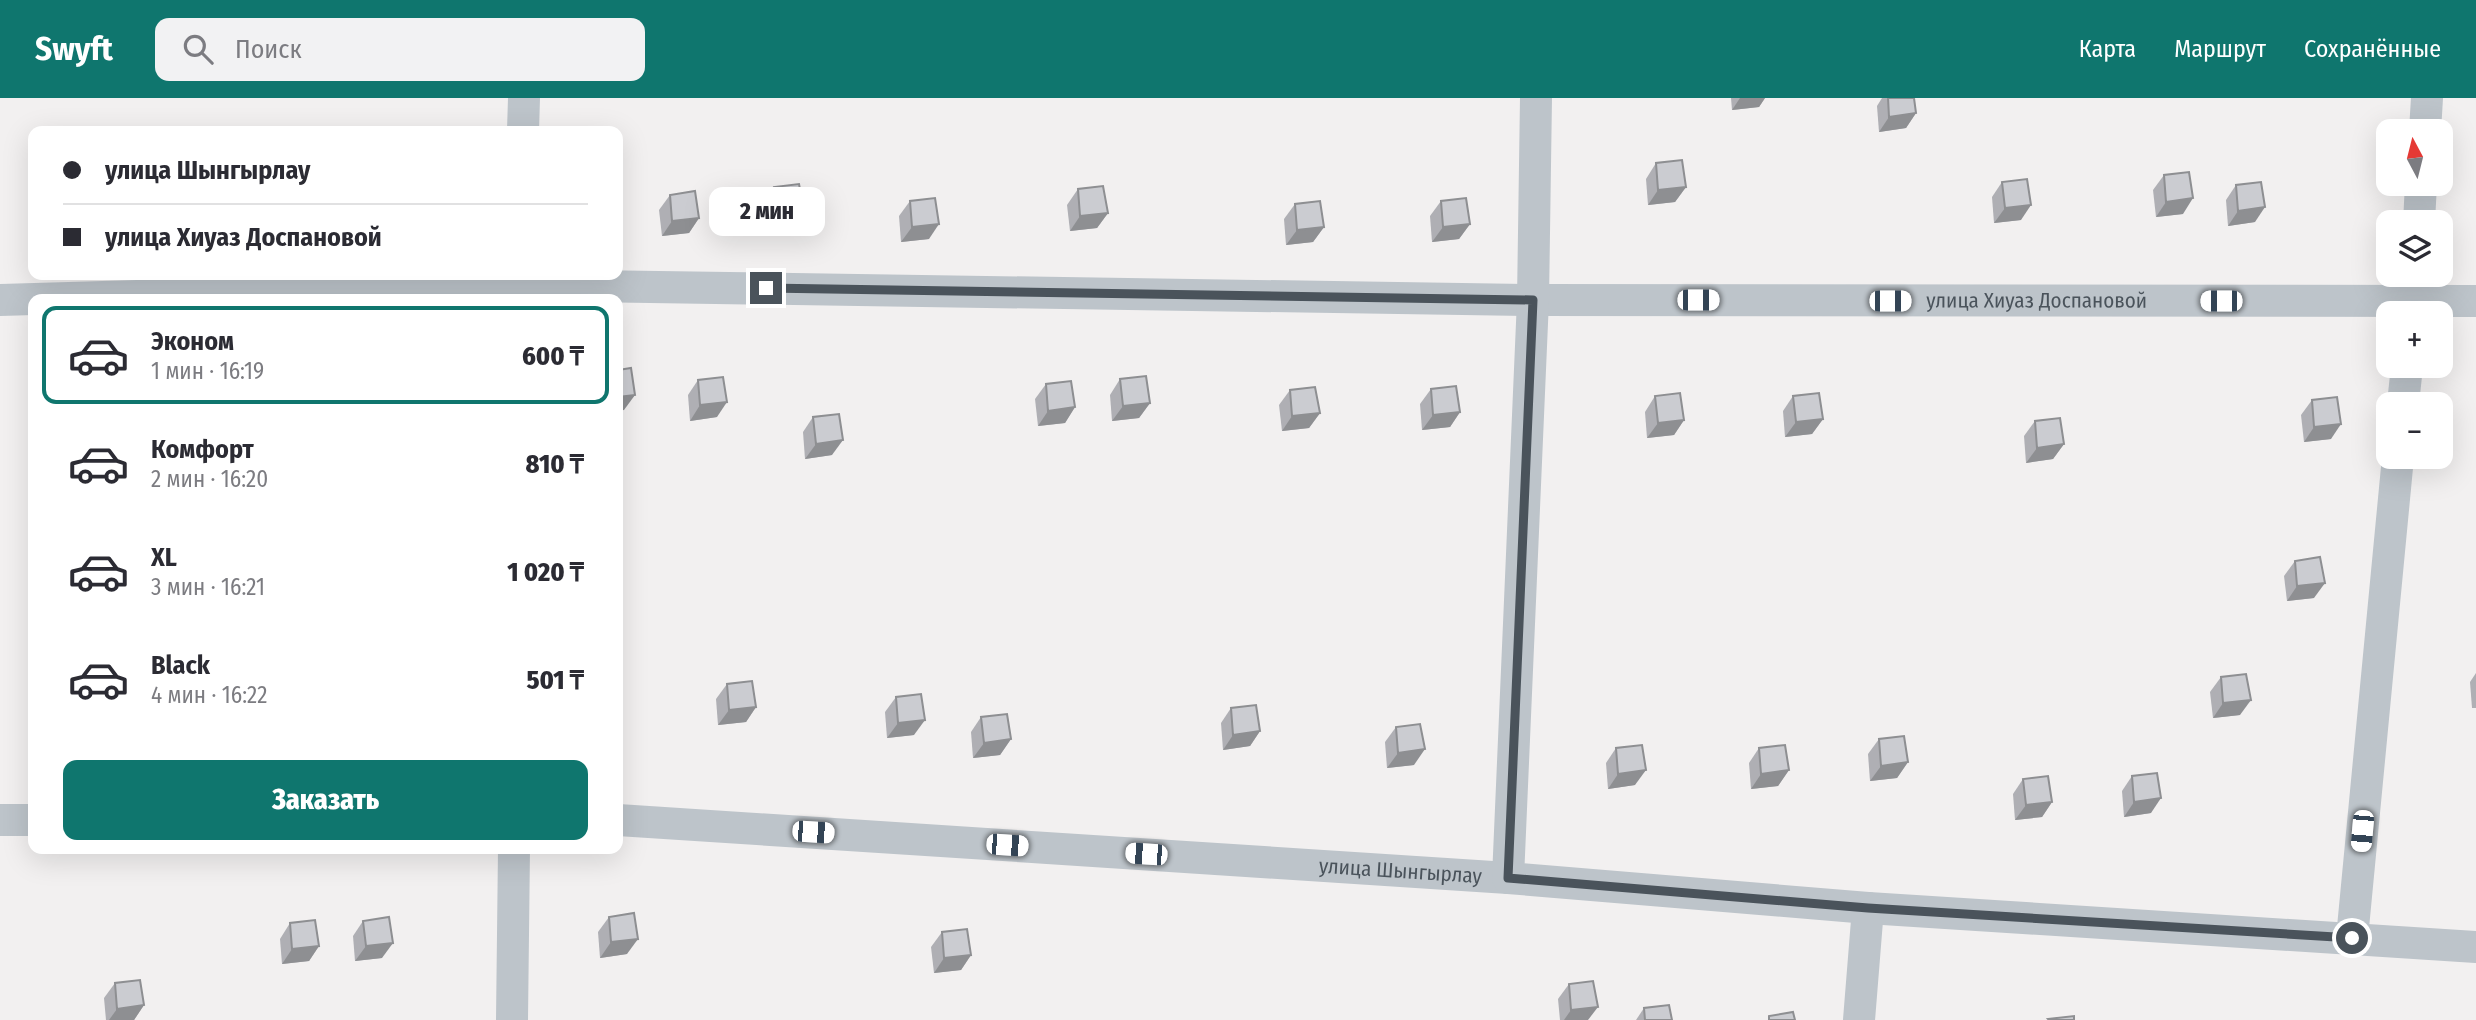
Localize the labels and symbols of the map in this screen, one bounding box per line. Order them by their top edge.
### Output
north arrow [2376,119,2454,196]
callout: 2 мин [708,186,824,236]
route end [750,272,782,304]
street label: улица Хиуаз Доспановой [1926,287,2147,314]
car [1678,290,1720,311]
car [1870,291,1912,312]
car [2201,291,2243,312]
car [2350,809,2375,853]
car [792,820,835,844]
car [986,833,1029,857]
car [1125,842,1168,866]
street label: улица Шынгырлау [1318,853,1483,889]
route start [2336,922,2368,954]

